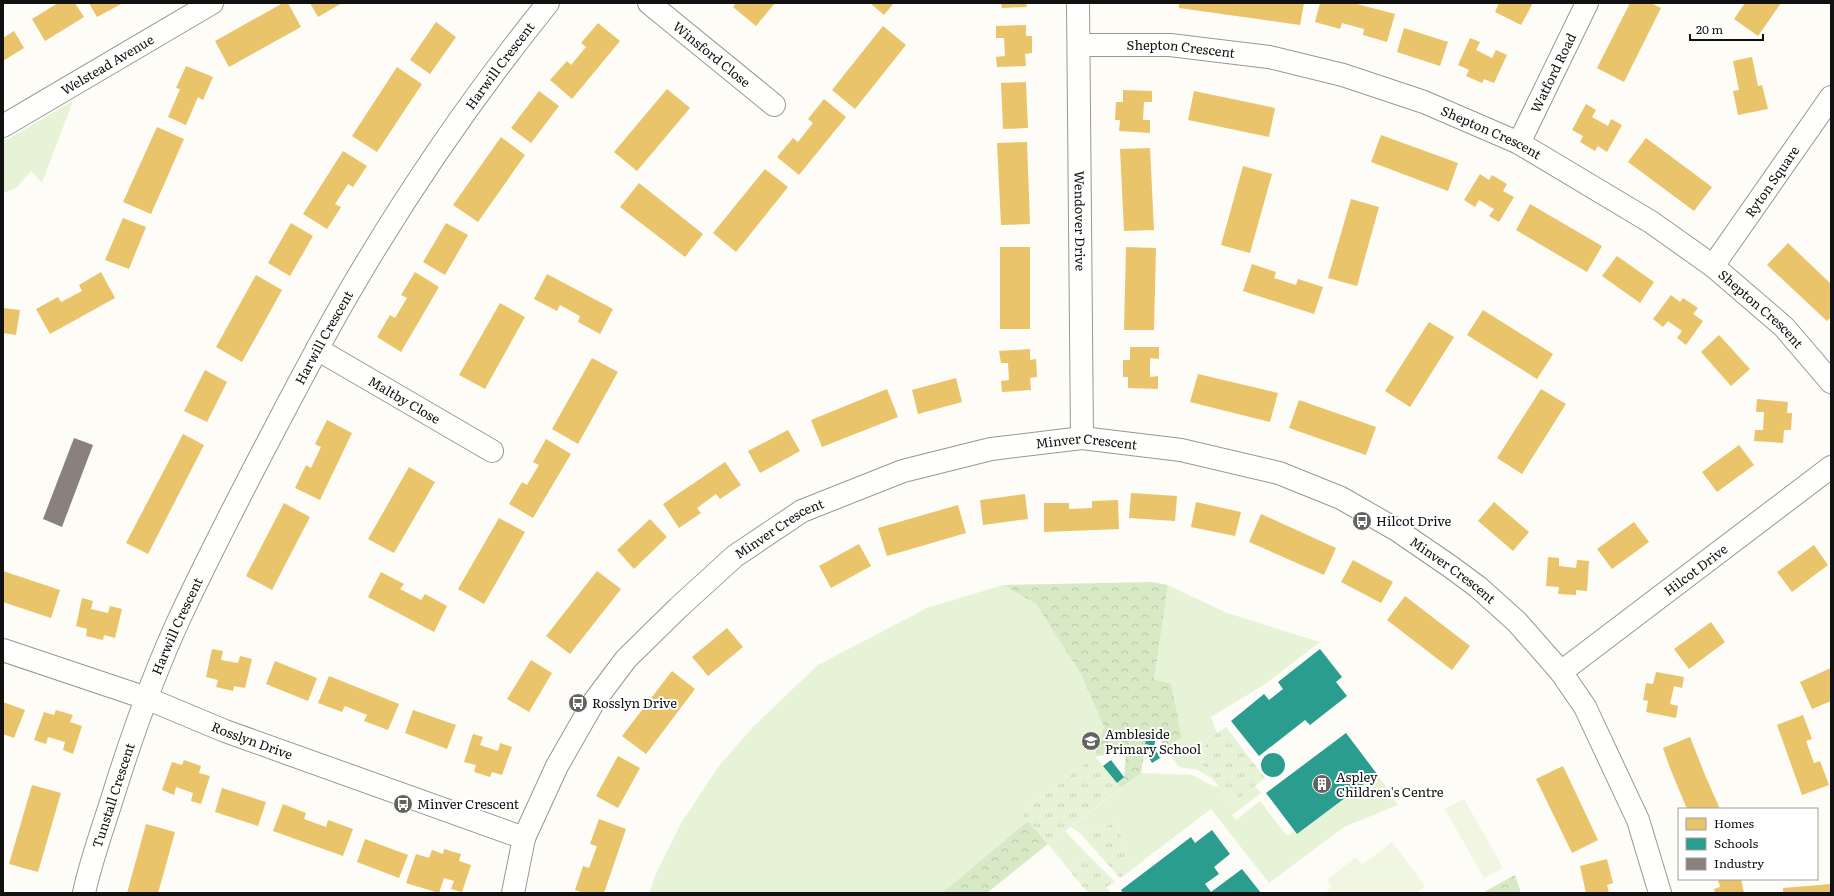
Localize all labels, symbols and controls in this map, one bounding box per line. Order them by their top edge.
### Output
street label: Winsford Close [669,16,755,91]
scale bar [1690,16,1763,42]
street label: Harwill Crescent [460,17,539,113]
text: 20 m [1696,20,1723,38]
street label: Welstead Avenue [57,29,157,99]
street label: Watford Road [1525,30,1580,116]
street label: Shepton Crescent [1127,35,1237,62]
street label: Shepton Crescent [1438,100,1546,164]
street label: Ryton Square [1740,141,1803,221]
street label: Wendover Drive [1071,171,1090,272]
street label: Shepton Crescent [1715,265,1808,353]
street label: Harwill Crescent [290,286,357,388]
street label: Maltby Close [365,371,444,428]
street label: Minver Crescent [1034,428,1139,454]
street label: Minver Crescent [730,493,827,563]
bus stop icon: Hilcot Drive [1351,510,1373,532]
place label: Hilcot Drive [1376,511,1452,530]
street label: Minver Crescent [1406,532,1501,608]
street label: Hilcot Drive [1660,539,1731,600]
street label: Harwill Crescent [146,573,207,677]
bus stop icon: Rosslyn Drive [567,692,589,714]
place label: Rosslyn Drive [592,693,677,712]
street label: Rosslyn Drive [209,716,296,764]
place label: Ambleside Primary School [1105,724,1202,758]
school or university icon: Ambleside Primary School [1080,730,1102,752]
street label: Tunstall Crescent [87,739,139,850]
place label: Aspley Children's Centre [1336,767,1444,801]
building icon: Aspley Children's Centre [1311,773,1333,795]
bus stop icon: Minver Crescent [392,793,414,815]
place label: Minver Crescent [417,794,520,813]
legend [1678,808,1818,880]
text: Homes [1714,814,1754,832]
text: Schools [1714,834,1759,852]
text: Industry [1714,854,1764,872]

